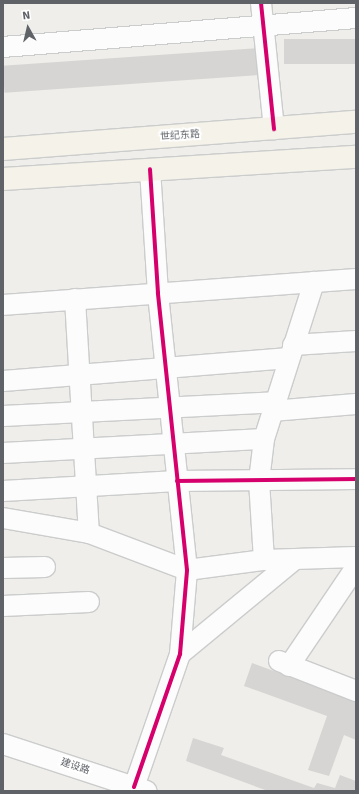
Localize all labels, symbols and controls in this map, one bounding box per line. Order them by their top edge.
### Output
north arrow [8,8,48,48]
text: N [22,9,31,23]
street label: 世纪东路 [160,129,200,143]
street label: 建设路 [59,757,91,777]

